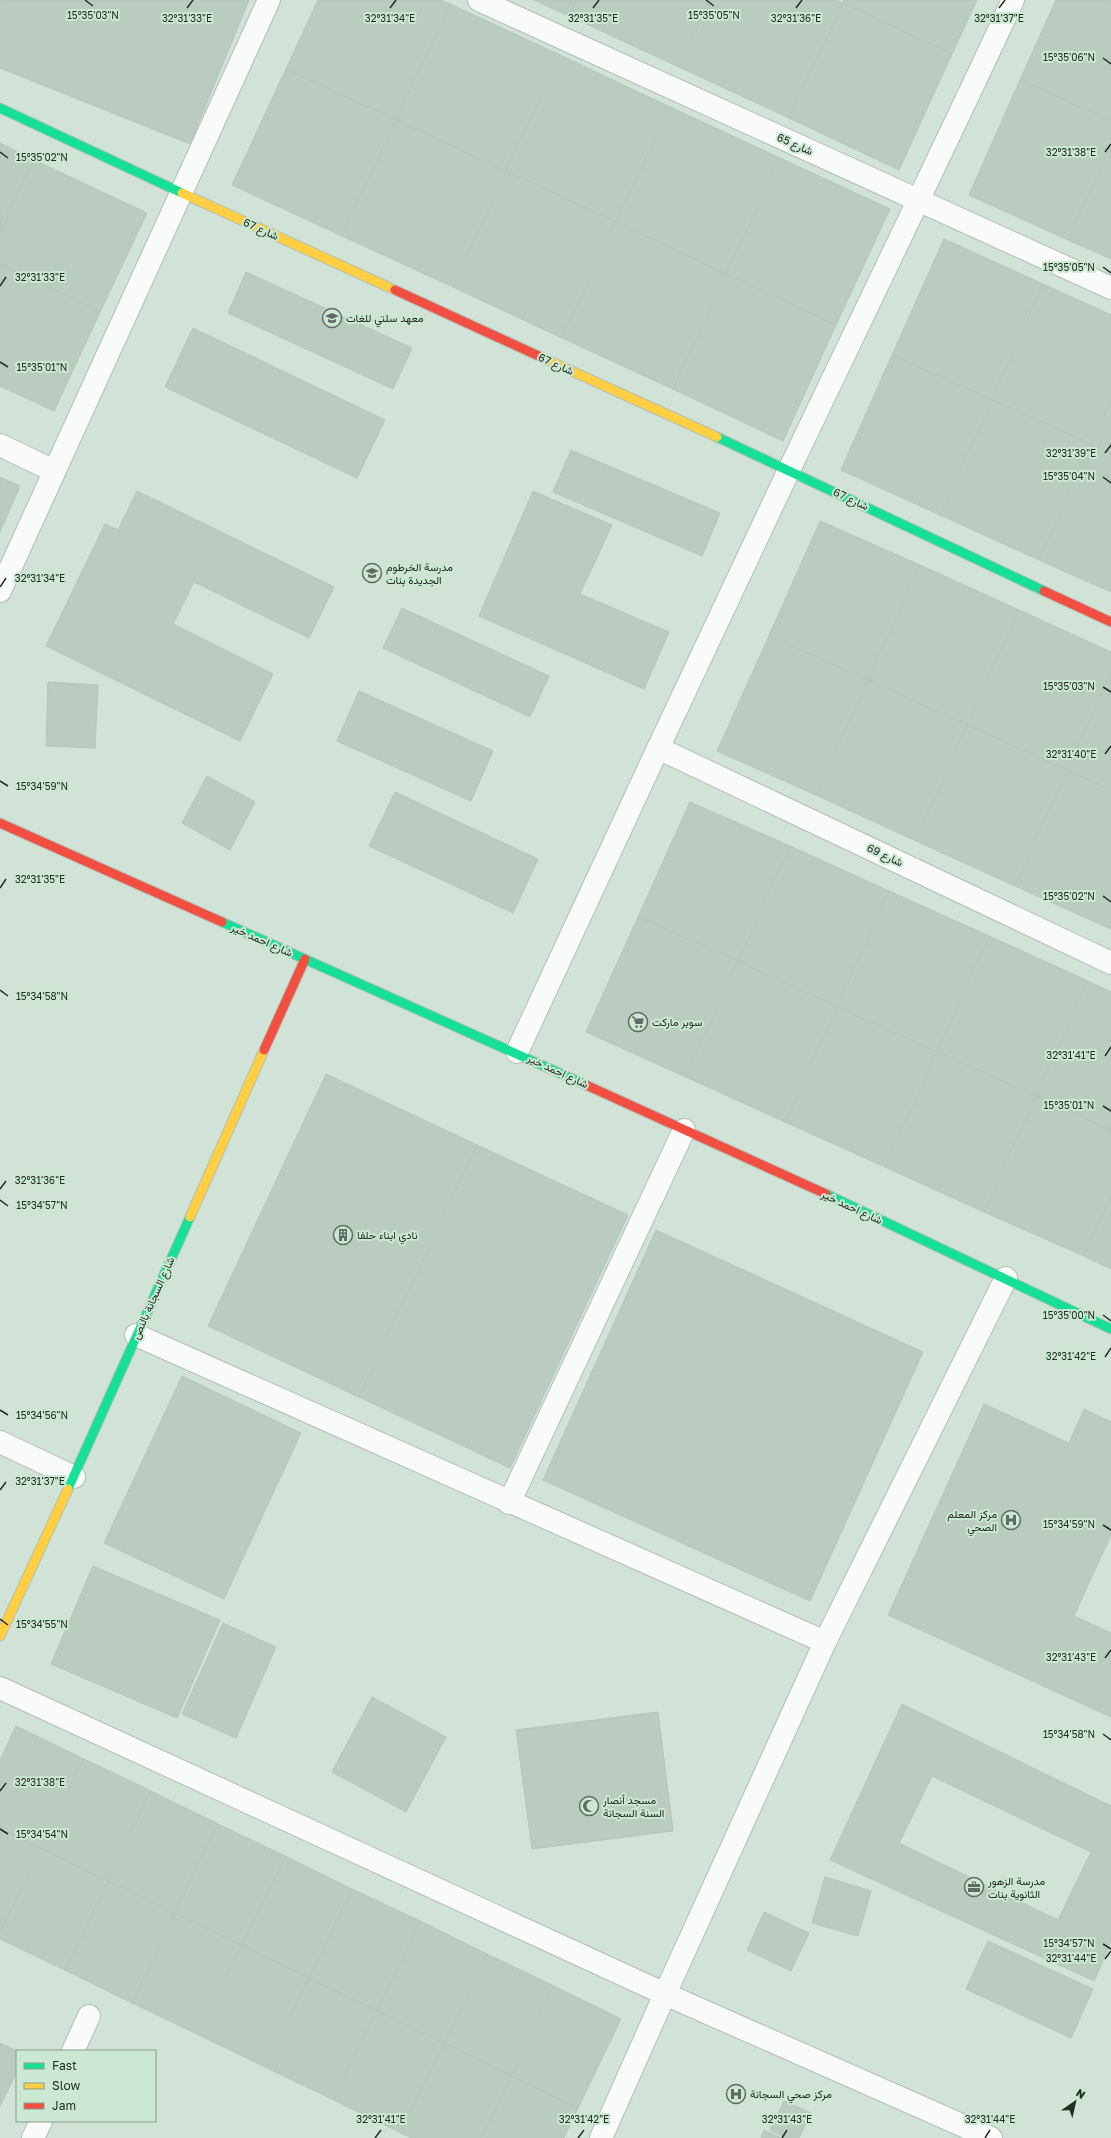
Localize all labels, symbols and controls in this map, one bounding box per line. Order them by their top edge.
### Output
text: 15°35'03"N [67,9,119,21]
text: 15°35'05"N [688,9,740,21]
text: 32°31'33"E [162,12,212,24]
text: 32°31'34"E [365,12,415,24]
text: 32°31'35"E [568,12,618,24]
text: 32°31'36"E [771,12,821,24]
text: 32°31'37"E [974,12,1024,24]
text: 15°35'06"N [1043,51,1095,63]
street label: شارع 65 [774,130,815,159]
text: 32°31'38"E [1046,146,1096,158]
text: 15°35'02"N [16,151,68,163]
street label: شارع 67 [241,215,281,244]
text: 15°35'05"N [1043,261,1095,273]
text: 32°31'33"E [15,271,65,283]
school or university icon: معهد سلتي للغات [321,307,343,329]
place label: معهد سلتي للغات [346,311,424,328]
street label: شارع 67 [536,350,576,379]
text: 15°35'01"N [17,361,67,373]
text: 32°31'39"E [1046,447,1096,459]
text: 15°35'04"N [1043,470,1095,482]
street label: شارع 67 [831,485,871,514]
place label: مدرسة الخرطوم الجديدة بنات [386,560,453,587]
school or university icon: مدرسة الخرطوم الجديدة بنات [361,562,383,584]
text: 32°31'34"E [15,572,65,584]
text: 15°35'03"N [1043,680,1095,692]
text: 32°31'40"E [1046,748,1096,760]
text: 15°34'59"N [16,780,68,792]
street label: شارع 69 [864,841,906,870]
text: 32°31'35"E [15,873,65,885]
text: 15°35'02"N [1043,890,1095,902]
street label: شارع احمد خير [228,920,295,961]
text: 15°34'58"N [16,990,68,1002]
supermarket icon: سوبر ماركت [627,1011,649,1033]
place label: سوبر ماركت [652,1015,703,1029]
text: 32°31'41"E [1046,1049,1096,1061]
street label: شارع احمد خير [524,1050,591,1092]
text: 15°35'01"N [1044,1099,1094,1111]
text: 32°31'36"E [15,1174,65,1186]
street label: شارع احمد خير [818,1186,885,1228]
text: 15°34'57"N [16,1199,68,1211]
building icon: نادي ابناء حلفا [332,1224,354,1246]
place label: نادي ابناء حلفا [357,1228,418,1245]
street label: شارع السجانة بالنص [129,1254,179,1342]
text: 15°35'00"N [1043,1309,1095,1321]
text: 32°31'42"E [1046,1350,1096,1362]
text: 15°34'56"N [16,1409,68,1421]
text: 32°31'37"E [15,1475,65,1487]
place label: مركز المعلم الصحي [947,1507,997,1537]
hospital icon: مركز المعلم الصحي [1000,1509,1022,1531]
text: 15°34'59"N [1043,1518,1095,1530]
text: 15°34'55"N [16,1618,68,1630]
text: 32°31'43"E [1046,1651,1096,1663]
text: 15°34'58"N [1043,1728,1095,1740]
text: 32°31'38"E [15,1776,65,1788]
place label: مسجد أنصار السنة السجانة [602,1793,664,1820]
mosque icon: مسجد أنصار السنة السجانة [578,1795,600,1817]
text: 15°34'54"N [16,1828,68,1840]
place label: مدرسة الزهور الثانوية بنات [987,1874,1045,1901]
office icon: مدرسة الزهور الثانوية بنات [963,1876,985,1898]
text: 15°34'57"N [1043,1937,1095,1949]
text: 32°31'44"E [1046,1952,1096,1964]
legend [16,2050,156,2122]
text: Fast [52,2058,77,2073]
text: Slow [52,2078,80,2093]
north arrow [1055,2082,1095,2122]
hospital icon: مركز صحي السجانة [725,2083,747,2105]
text: N [1074,2086,1088,2101]
place label: مركز صحي السجانة [750,2087,832,2104]
text: Jam [52,2098,76,2113]
text: 32°31'41"E [356,2113,406,2125]
text: 32°31'42"E [559,2113,609,2125]
text: 32°31'43"E [762,2113,812,2125]
text: 32°31'44"E [965,2113,1015,2125]

